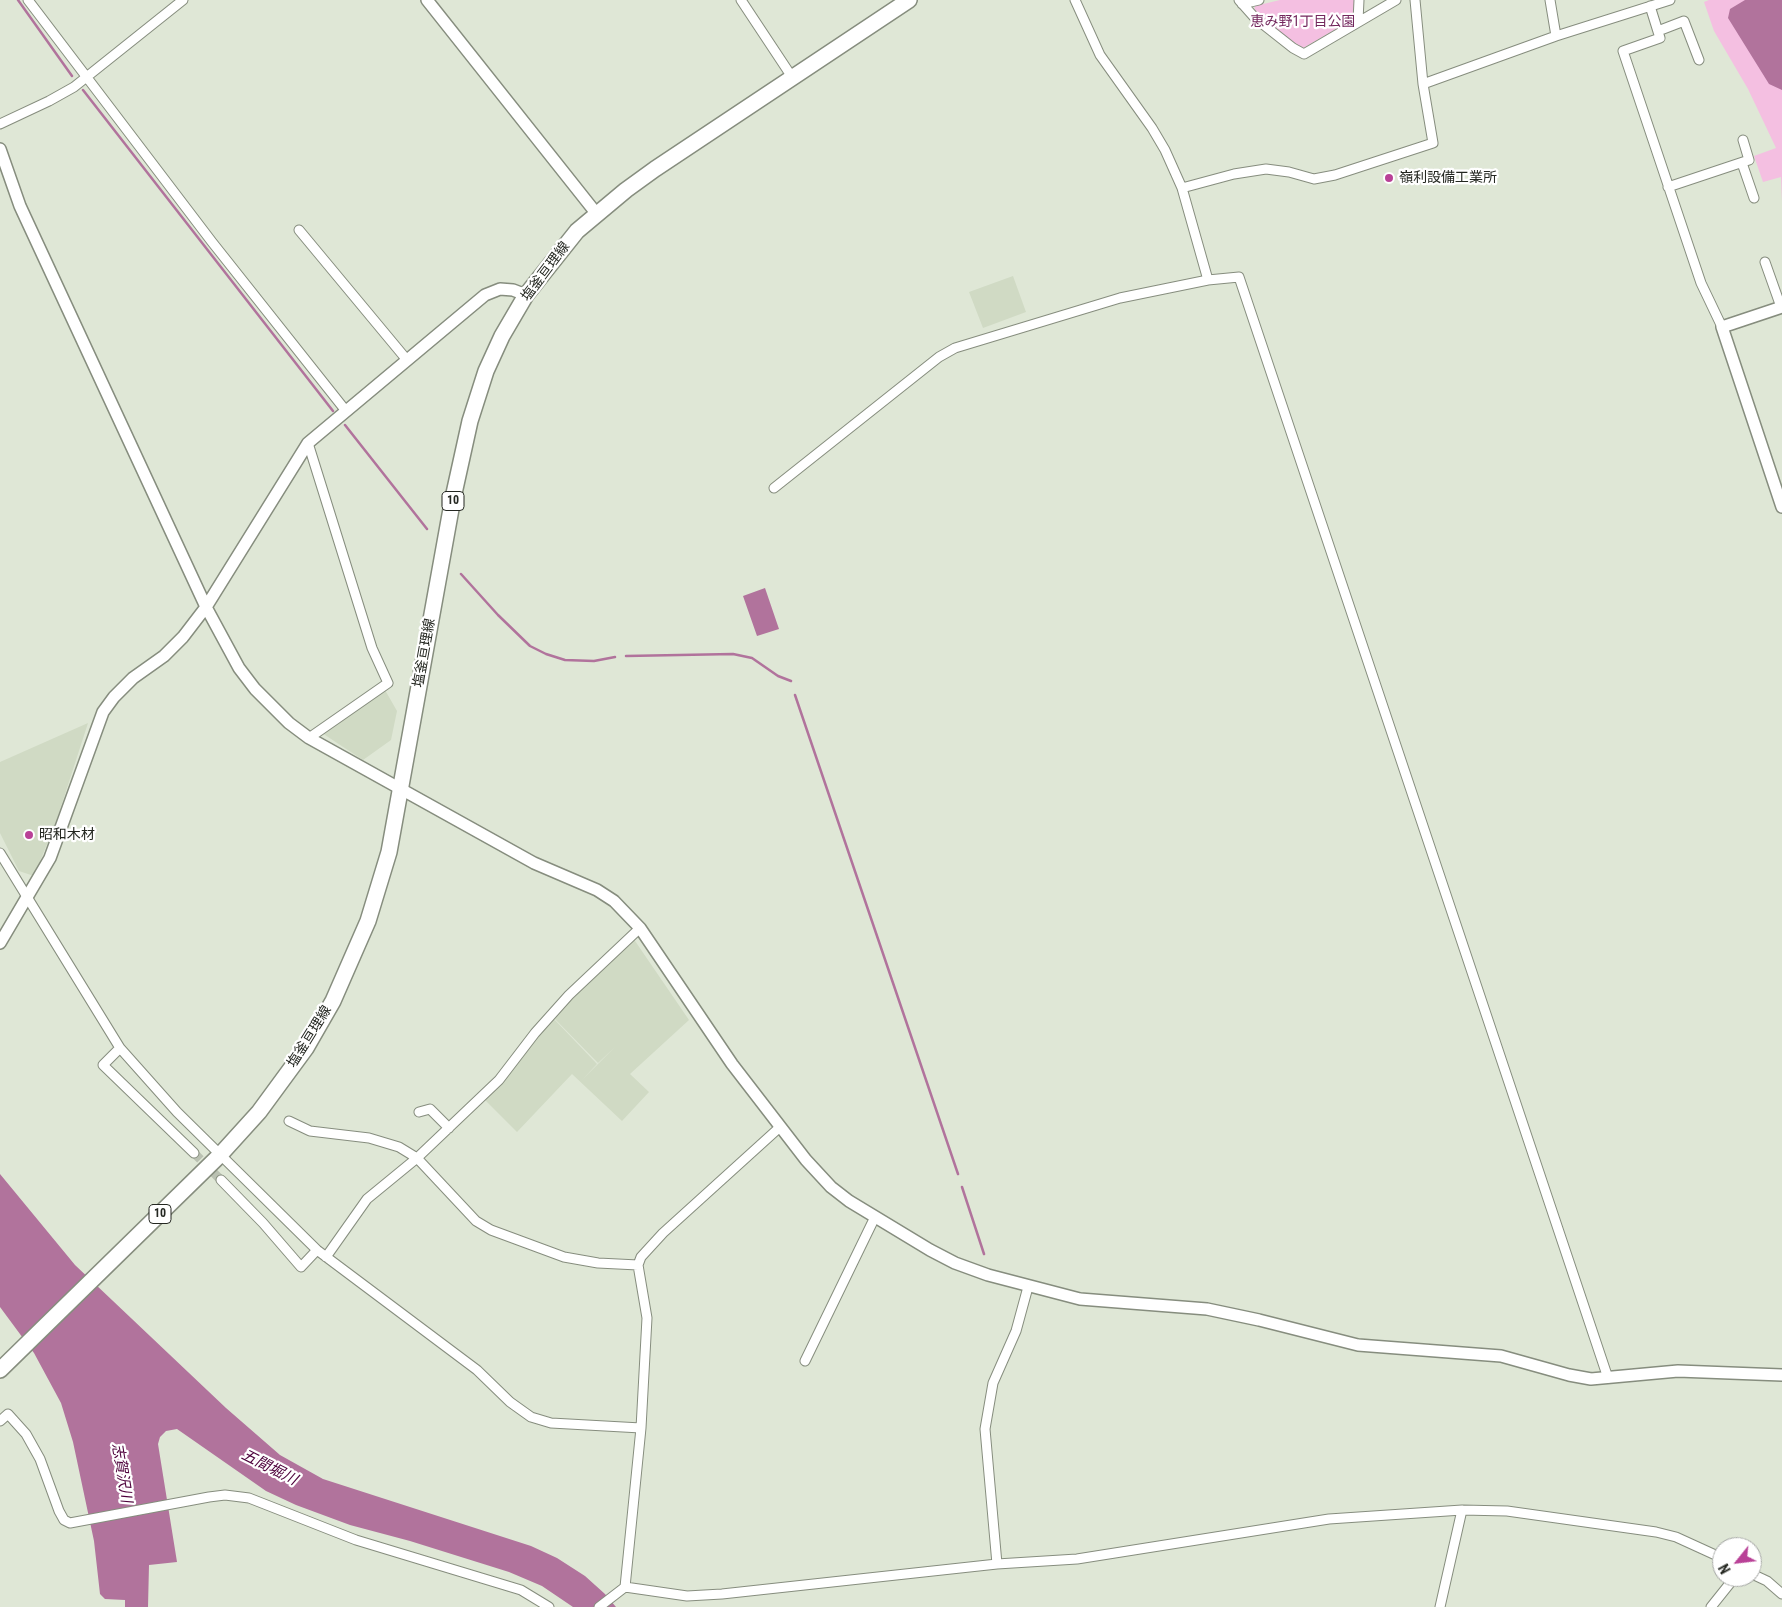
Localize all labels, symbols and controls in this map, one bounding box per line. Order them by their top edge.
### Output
park label: 恵み野1丁目公園 [1251,14,1355,30]
place label: 嶺利設備工業所 [1399,170,1497,186]
marker: 嶺利設備工業所 [1383,172,1395,184]
street label: 塩釜亘理線 [518,239,574,305]
road number: 10 [442,492,464,511]
street label: 塩釜亘理線 [411,617,439,689]
place label: 昭和木材 [39,827,95,843]
marker: 昭和木材 [23,829,35,841]
street label: 塩釜亘理線 [284,1003,336,1071]
road number: 10 [149,1204,171,1224]
water label: 志賀沢川 [107,1442,135,1504]
water label: 五間堀川 [238,1446,300,1490]
north arrow [1712,1537,1762,1587]
text: N [1716,1561,1734,1576]

